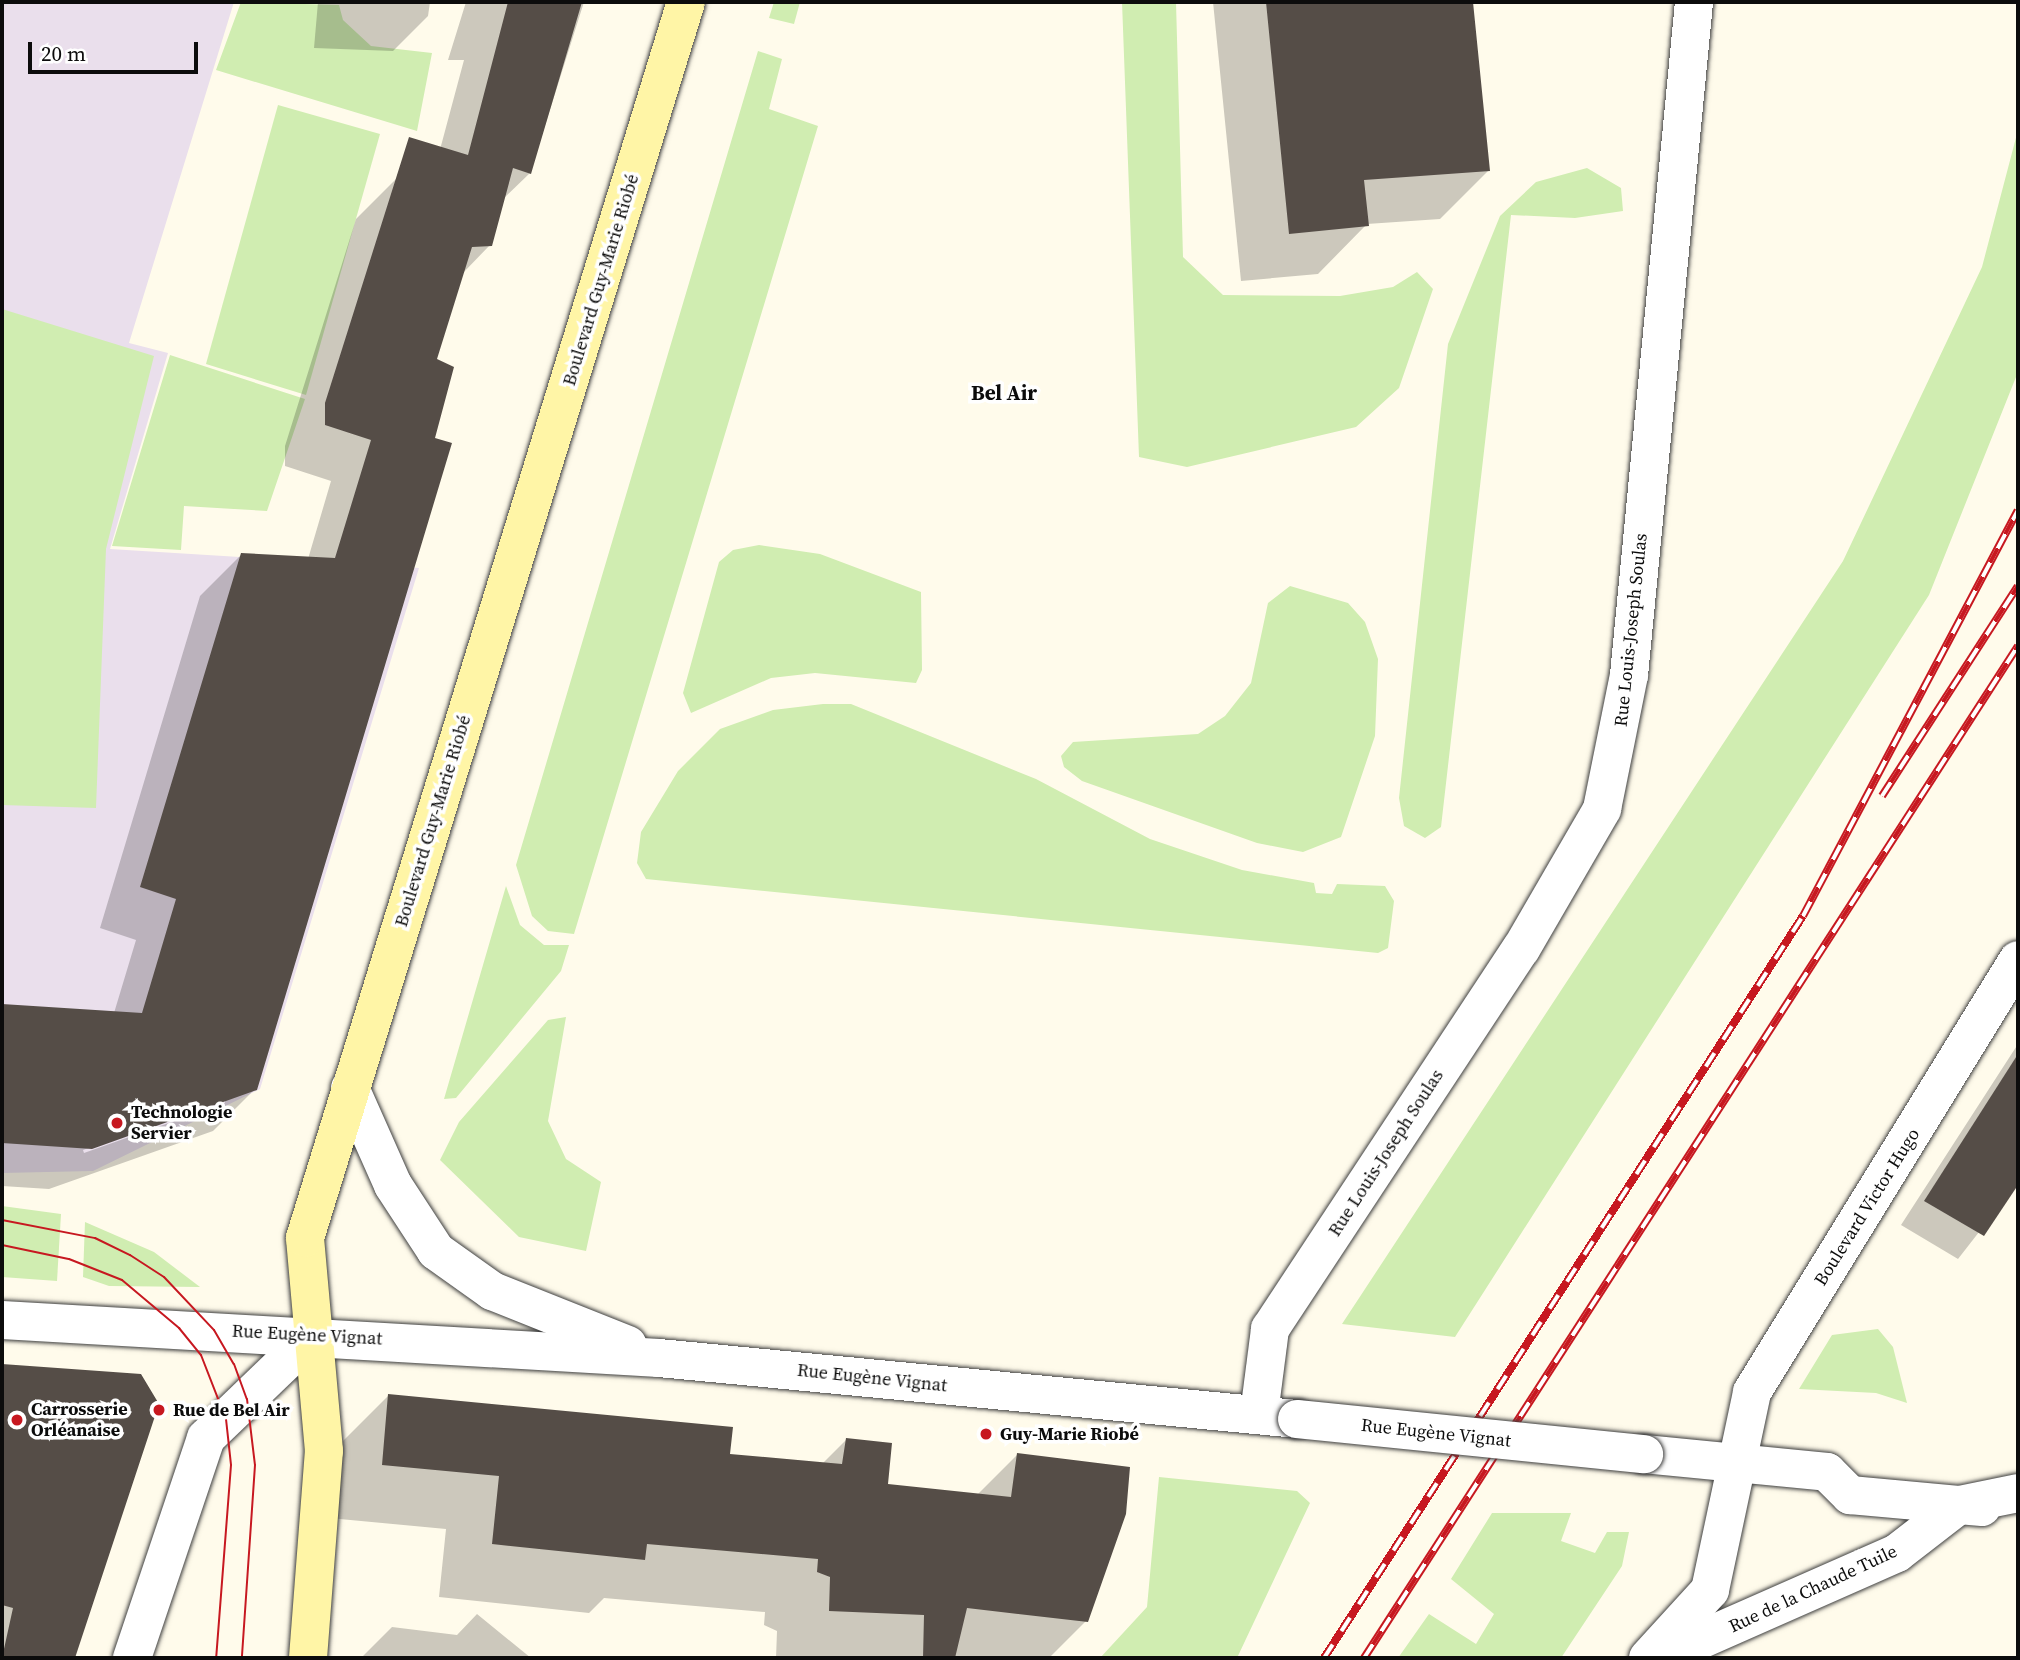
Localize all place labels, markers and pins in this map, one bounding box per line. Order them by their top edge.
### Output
place label: Technologie Servier [131,1102,232,1144]
marker: Technologie Servier [109,1115,125,1131]
place label: Carrosserie Orléanaise [31,1399,128,1442]
place label: Rue de Bel Air [173,1399,290,1421]
marker: Rue de Bel Air [151,1402,167,1418]
marker: Carrosserie Orléanaise [9,1412,25,1428]
place label: Guy-Marie Riobé [1000,1423,1139,1445]
marker: Guy-Marie Riobé [978,1426,994,1442]

